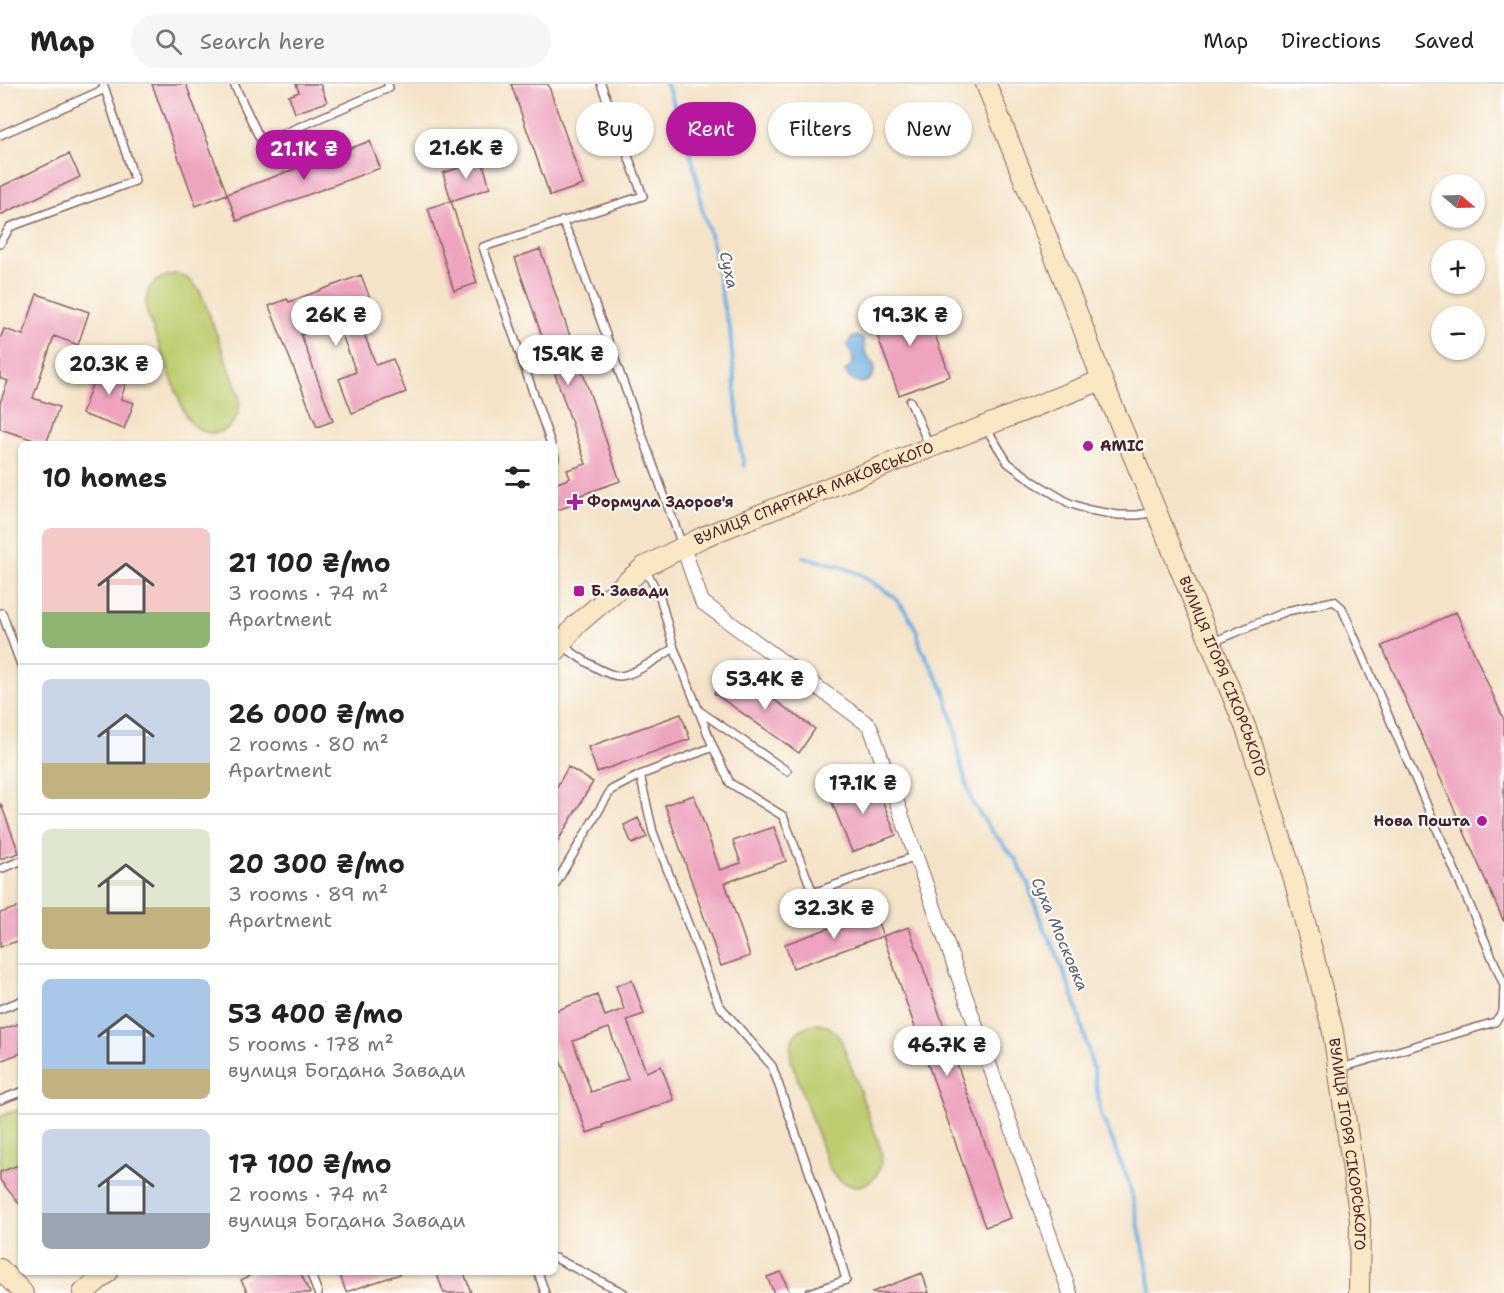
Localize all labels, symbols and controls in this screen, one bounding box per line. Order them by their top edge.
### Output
search box [131,14,551,68]
text: Map [30,22,95,60]
icon: search [152,25,185,58]
text: Search here [200,27,325,56]
text: Map [1203,27,1248,55]
text: Directions [1281,27,1381,55]
text: Saved [1414,27,1474,55]
chip: Buy [576,102,654,156]
chip: Rent [666,102,756,156]
chip: Filters [768,102,873,156]
chip: New [885,102,972,156]
pin: 21.6K ₴ [411,129,521,180]
pin: 21.1K ₴ [249,130,359,181]
text: 21.6K ₴ [429,135,503,161]
text: 21.1K ₴ [270,136,338,162]
north arrow [1431,174,1485,228]
map controls [1431,174,1485,360]
button: + [1431,240,1485,294]
water label: Суха [715,249,743,291]
pin: 26K ₴ [294,296,378,347]
pin: 19.3K ₴ [855,296,965,347]
text: 26K ₴ [305,302,367,328]
text: 19.3K ₴ [872,302,948,328]
button: − [1431,306,1485,360]
pin: 15.9K ₴ [513,335,623,386]
text: 15.9K ₴ [532,341,604,367]
pin: 20.3K ₴ [54,345,164,396]
text: 20.3K ₴ [69,351,149,377]
place label: AMIC [1100,436,1144,456]
street label: ВУЛИЦЯ СПАРТАКА МАКОВСЬКОГО [691,437,937,550]
marker: AMIC [1081,439,1095,453]
text: 10 homes [42,460,167,495]
icon: filters [501,461,534,494]
place label: Формула Здоров'я [587,492,734,512]
marker: Формула Здоров'я [568,495,582,509]
text: 21 100 ₴/mo [228,545,391,580]
icon: home [90,552,162,624]
street label: ВУЛИЦЯ ІГОРЯ СІКОРСЬКОГО [1174,573,1271,779]
text: 3 rooms · 74 m² [228,580,388,606]
place label: Б. Завади [591,581,670,601]
marker: Б. Завади [572,584,586,598]
text: Apartment [228,606,332,632]
pin: 53.4K ₴ [710,660,820,711]
text: 53.4K ₴ [726,666,804,692]
text: 26 000 ₴/mo [228,696,405,731]
icon: home [90,703,162,775]
text: 2 rooms · 80 m² [228,731,389,757]
text: Apartment [228,757,332,783]
pin: 17.1K ₴ [808,764,918,815]
text: 17.1K ₴ [829,770,897,796]
place label: Нова Пошта [1373,811,1471,831]
marker: Нова Пошта [1475,814,1489,828]
text: 20 300 ₴/mo [228,846,405,881]
icon: home [90,853,162,925]
water label: Суха Московка [1027,874,1093,994]
text: 3 rooms · 89 m² [228,881,388,907]
pin: 32.3K ₴ [779,889,889,940]
text: 32.3K ₴ [794,895,874,921]
text: Apartment [228,907,332,933]
text: 53 400 ₴/mo [228,996,403,1031]
icon: home [90,1003,162,1075]
pin: 46.7K ₴ [892,1026,1002,1077]
text: 5 rooms · 178 m² [228,1031,394,1057]
text: 46.7K ₴ [907,1032,987,1058]
street label: ВУЛИЦЯ ІГОРЯ СІКОРСЬКОГО [1324,1037,1370,1250]
text: вулиця Богдана Завади [228,1057,466,1083]
text: 17 100 ₴/mo [228,1146,392,1181]
icon: home [90,1153,162,1225]
text: 2 rooms · 74 m² [228,1181,388,1207]
text: вулиця Богдана Завади [228,1207,466,1233]

